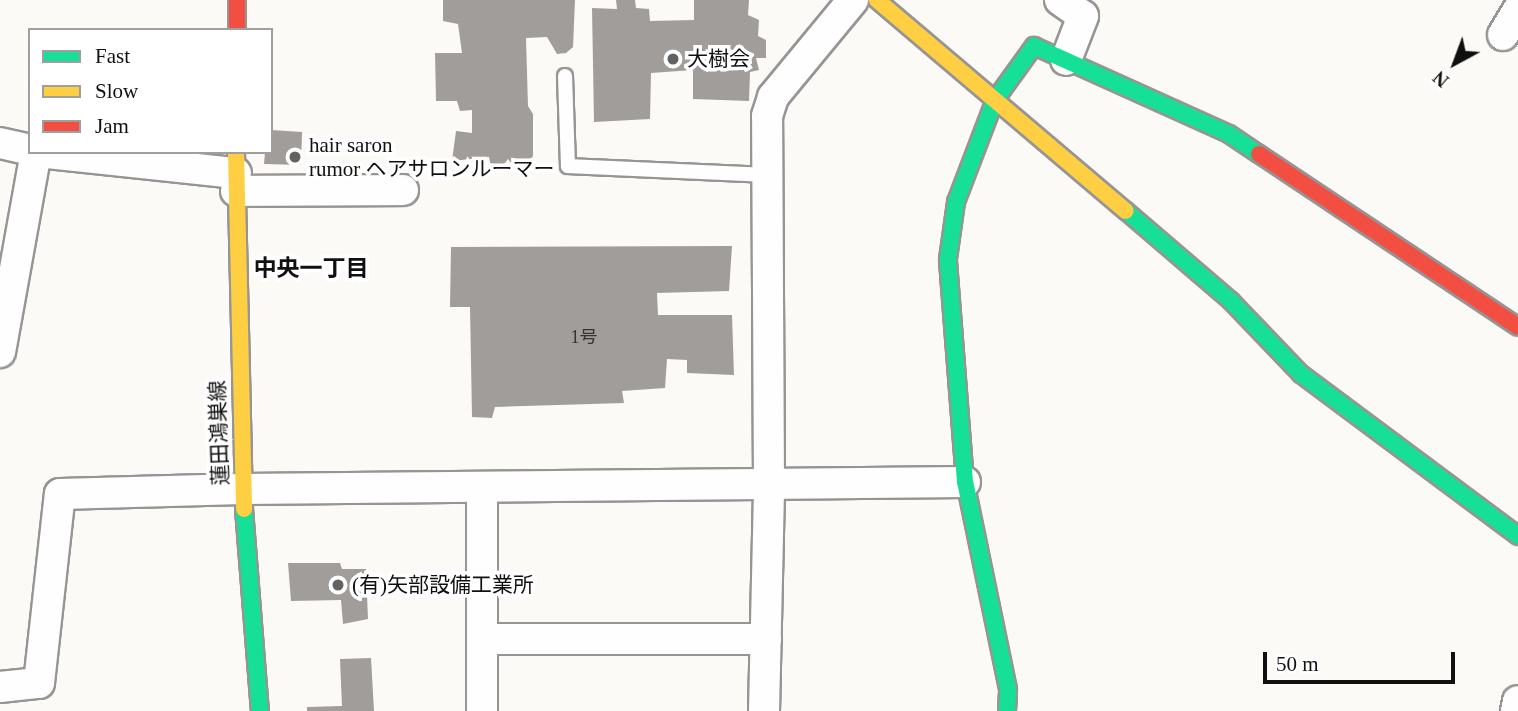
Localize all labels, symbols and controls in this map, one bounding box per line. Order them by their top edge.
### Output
legend [28,28,273,154]
north arrow [1420,28,1490,98]
text: Fast [95,44,130,68]
place label: 大樹会 [687,46,750,72]
marker: 大樹会 [665,51,681,67]
text: N [1429,67,1453,92]
text: Slow [95,79,138,103]
text: Jam [95,114,129,138]
place label: hair saron rumor ヘアサロンルーマー [309,132,555,182]
marker: hair saron rumor ヘアサロンルーマー [287,149,303,165]
district label: 中央一丁目 [254,255,368,283]
house number: 1号 [571,326,597,348]
street label: 蓮田鴻巣線 [205,380,233,486]
place label: (有)矢部設備工業所 [352,572,534,598]
marker: (有)矢部設備工業所 [330,577,346,593]
scale bar [1266,638,1458,682]
text: 50 m [1276,652,1319,676]

